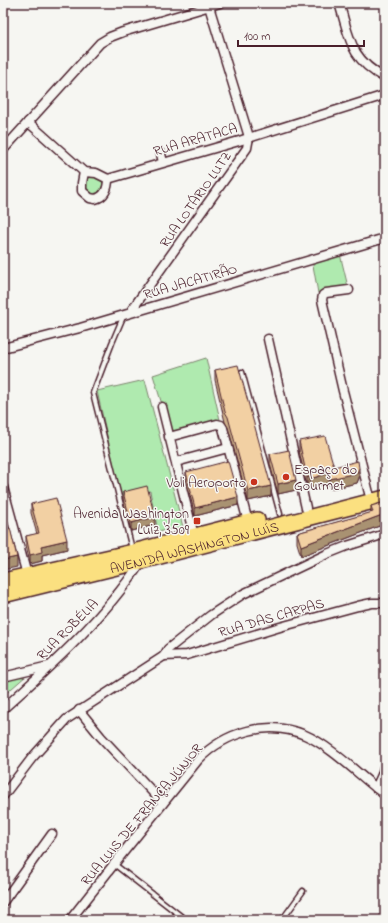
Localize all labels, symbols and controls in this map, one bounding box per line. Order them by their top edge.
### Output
scale bar [238,22,364,48]
text: 100 m [244,28,271,46]
street label: RUA ARATACA [151,118,240,162]
street label: RUA LOTÁRIO LUTZ [154,147,237,252]
street label: RUA JACATIRÃO [141,259,240,306]
place label: Espaço do Gourmet [294,460,357,497]
marker: Espaço do Gourmet [281,472,291,482]
place label: Voli Aeroporto [165,473,246,494]
marker: Voli Aeroporto [249,477,259,487]
place label: Avenida Washington Luiz, 3509 [73,504,190,541]
marker: Avenida Washington Luiz, 3509 [192,516,202,526]
street label: AVENIDA WASHINGTON LUÍS [108,517,281,580]
street label: RUA DAS CARPAS [216,593,327,644]
street label: RUA ROBÉLIA [32,594,104,666]
street label: RUA LUIS DE FRANÇA JÚNIOR [76,739,208,891]

